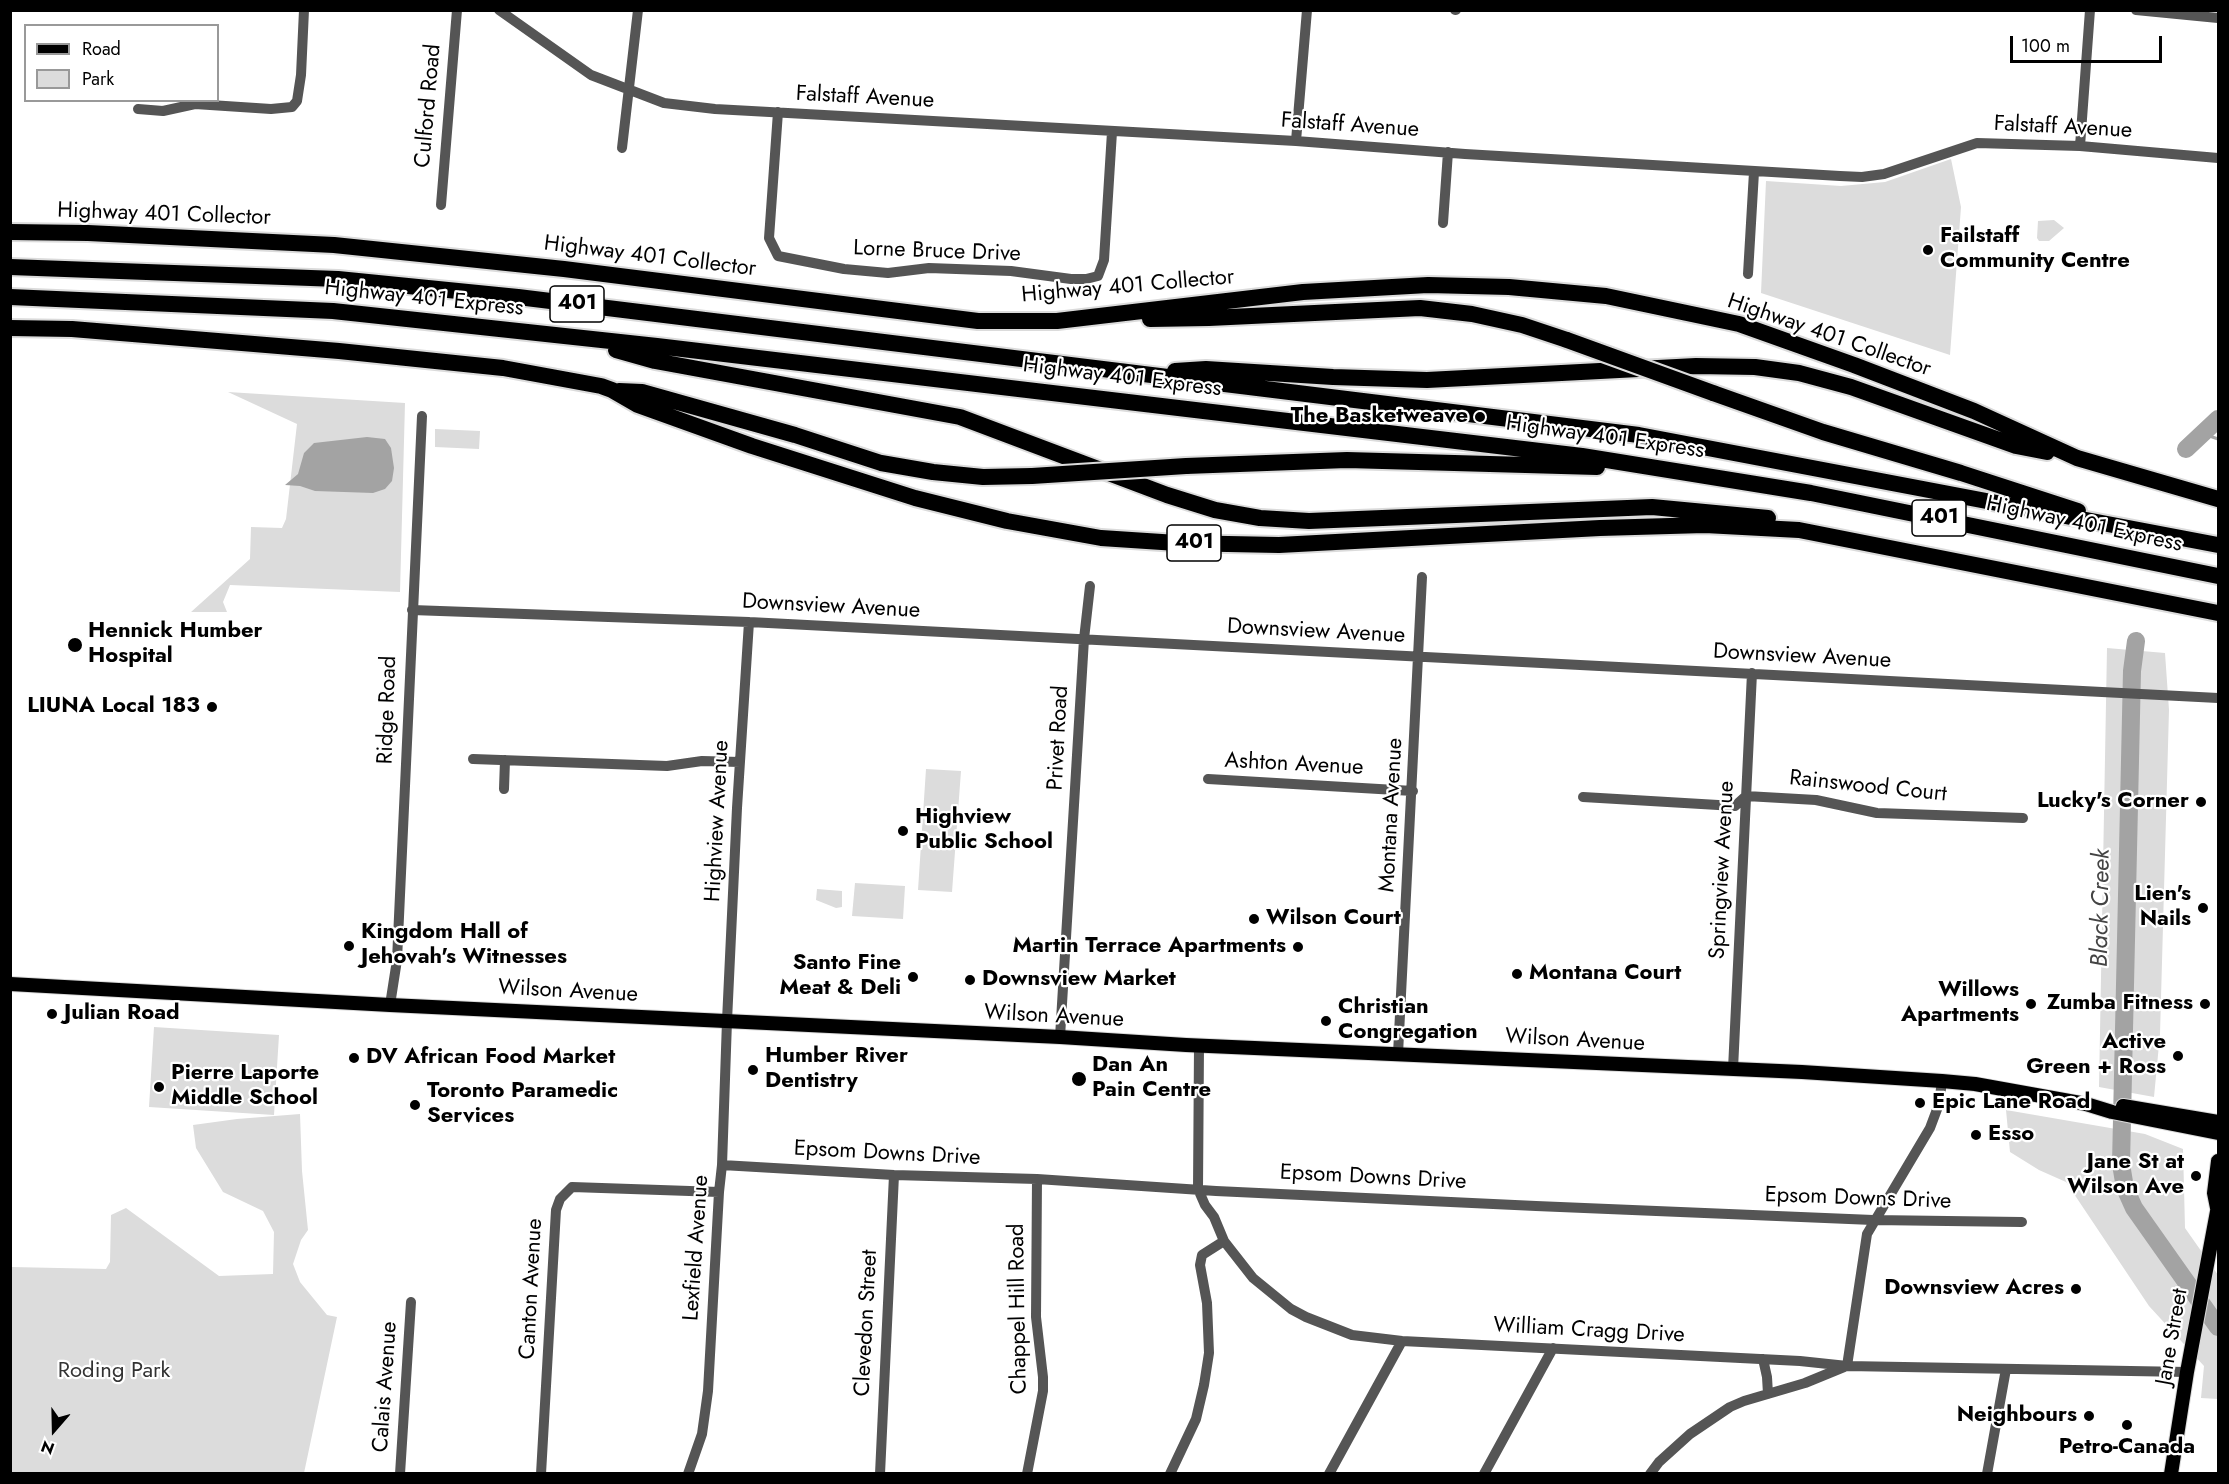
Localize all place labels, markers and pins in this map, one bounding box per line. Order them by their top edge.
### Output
place label: Failstaff Community Centre [1940,224,2130,276]
marker: Failstaff Community Centre [1921,243,1935,257]
place label: The Basketweave [1291,404,1468,430]
marker: The Basketweave [1473,410,1487,424]
place label: Hennick Humber Hospital [88,619,263,670]
marker: Hennick Humber Hospital [66,636,84,654]
place label: LIUNA Local 183 [27,694,200,720]
marker: LIUNA Local 183 [205,700,219,714]
place label: Lucky's Corner [2037,789,2189,815]
marker: Lucky's Corner [2194,795,2208,809]
place label: Highview Public School [915,805,1053,856]
marker: Highview Public School [896,824,910,838]
place label: Lien's Nails [2134,882,2191,933]
marker: Lien's Nails [2196,901,2210,915]
place label: Wilson Court [1266,906,1401,932]
marker: Wilson Court [1247,912,1261,926]
place label: Kingdom Hall of Jehovah's Witnesses [361,920,567,972]
place label: Martin Terrace Apartments [1012,934,1286,960]
marker: Kingdom Hall of Jehovah's Witnesses [342,939,356,953]
marker: Martin Terrace Apartments [1291,940,1305,954]
place label: Santo Fine Meat & Deli [779,951,901,1002]
place label: Montana Court [1529,961,1681,987]
place label: Downsview Market [982,967,1176,993]
marker: Montana Court [1510,967,1524,981]
marker: Santo Fine Meat & Deli [906,970,920,984]
marker: Downsview Market [963,973,977,987]
place label: Willows Apartments [1901,978,2019,1030]
place label: Zumba Fitness [2047,991,2193,1017]
place label: Christian Congregation [1338,995,1478,1046]
marker: Willows Apartments [2024,997,2038,1011]
marker: Zumba Fitness [2198,997,2212,1011]
place label: Julian Road [64,1001,180,1027]
marker: Julian Road [45,1007,59,1021]
marker: Christian Congregation [1319,1014,1333,1028]
place label: Active Green + Ross [2026,1030,2166,1082]
place label: Humber River Dentistry [765,1044,908,1096]
place label: DV African Food Market [366,1045,615,1071]
marker: Active Green + Ross [2171,1049,2185,1063]
marker: DV African Food Market [347,1051,361,1065]
place label: Dan An Pain Centre [1092,1053,1211,1104]
place label: Pierre Laporte Middle School [171,1061,319,1112]
marker: Humber River Dentistry [746,1063,760,1077]
marker: Dan An Pain Centre [1070,1070,1088,1088]
place label: Toronto Paramedic Services [427,1079,618,1130]
marker: Pierre Laporte Middle School [152,1080,166,1094]
place label: Epic Lane Road [1932,1090,2090,1116]
marker: Epic Lane Road [1913,1096,1927,1110]
marker: Toronto Paramedic Services [408,1098,422,1112]
place label: Esso [1988,1122,2034,1148]
marker: Esso [1969,1128,1983,1142]
place label: Jane St at Wilson Ave [2067,1150,2184,1202]
marker: Jane St at Wilson Ave [2189,1169,2203,1183]
place label: Downsview Acres [1884,1276,2064,1302]
marker: Downsview Acres [2069,1282,2083,1296]
place label: Neighbours [1957,1403,2077,1429]
marker: Neighbours [2082,1409,2096,1423]
marker: Petro-Canada [2120,1418,2134,1432]
place label: Petro-Canada [2059,1435,2195,1461]

